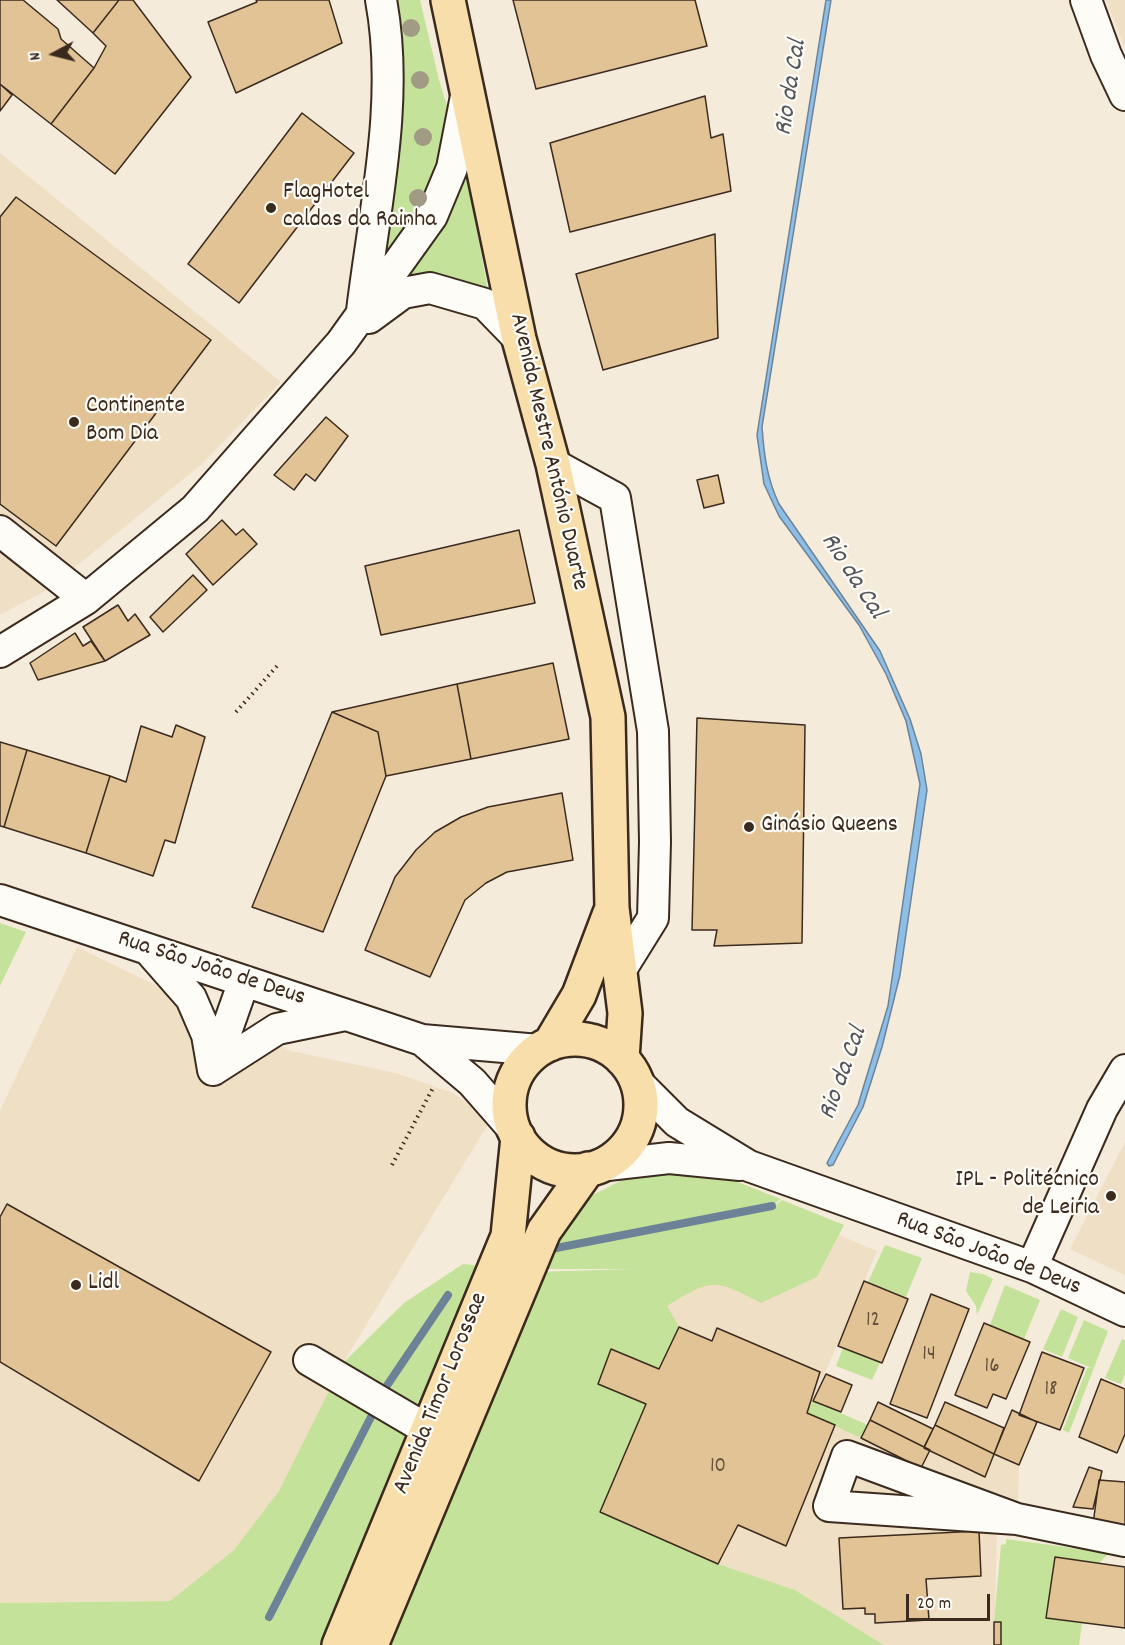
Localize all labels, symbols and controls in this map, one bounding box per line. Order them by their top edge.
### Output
north arrow [24,24,84,84]
water label: Rio da Cal [770,38,816,138]
text: N [24,51,48,62]
place label: FlagHotel caldas da Rainha [283,180,436,236]
marker: FlagHotel caldas da Rainha [264,201,278,215]
street label: Avenida Mestre António Duarte [501,311,593,593]
place label: Continente Bom Dia [86,394,185,450]
marker: Continente Bom Dia [67,415,81,429]
water label: Rio da Cal [812,528,890,626]
place label: Ginásio Queens [761,813,898,841]
marker: Ginásio Queens [742,820,756,834]
street label: Rua São João de Deus [113,926,309,1014]
water label: Rio da Cal [814,1023,876,1125]
place label: IPL - Politécnico de Leiria [955,1168,1099,1224]
marker: IPL - Politécnico de Leiria [1104,1189,1118,1203]
street label: Rua São João de Deus [891,1206,1085,1304]
place label: Lidl [88,1271,119,1299]
marker: Lidl [69,1278,83,1292]
street label: Avenida Timor Lorossae [388,1289,496,1499]
house number: 12 [866,1309,880,1335]
house number: 14 [922,1343,936,1369]
house number: 16 [985,1355,999,1381]
house number: 18 [1044,1378,1058,1404]
house number: 10 [710,1455,726,1481]
scale bar [909,1582,993,1620]
text: 20 m [917,1592,951,1617]

